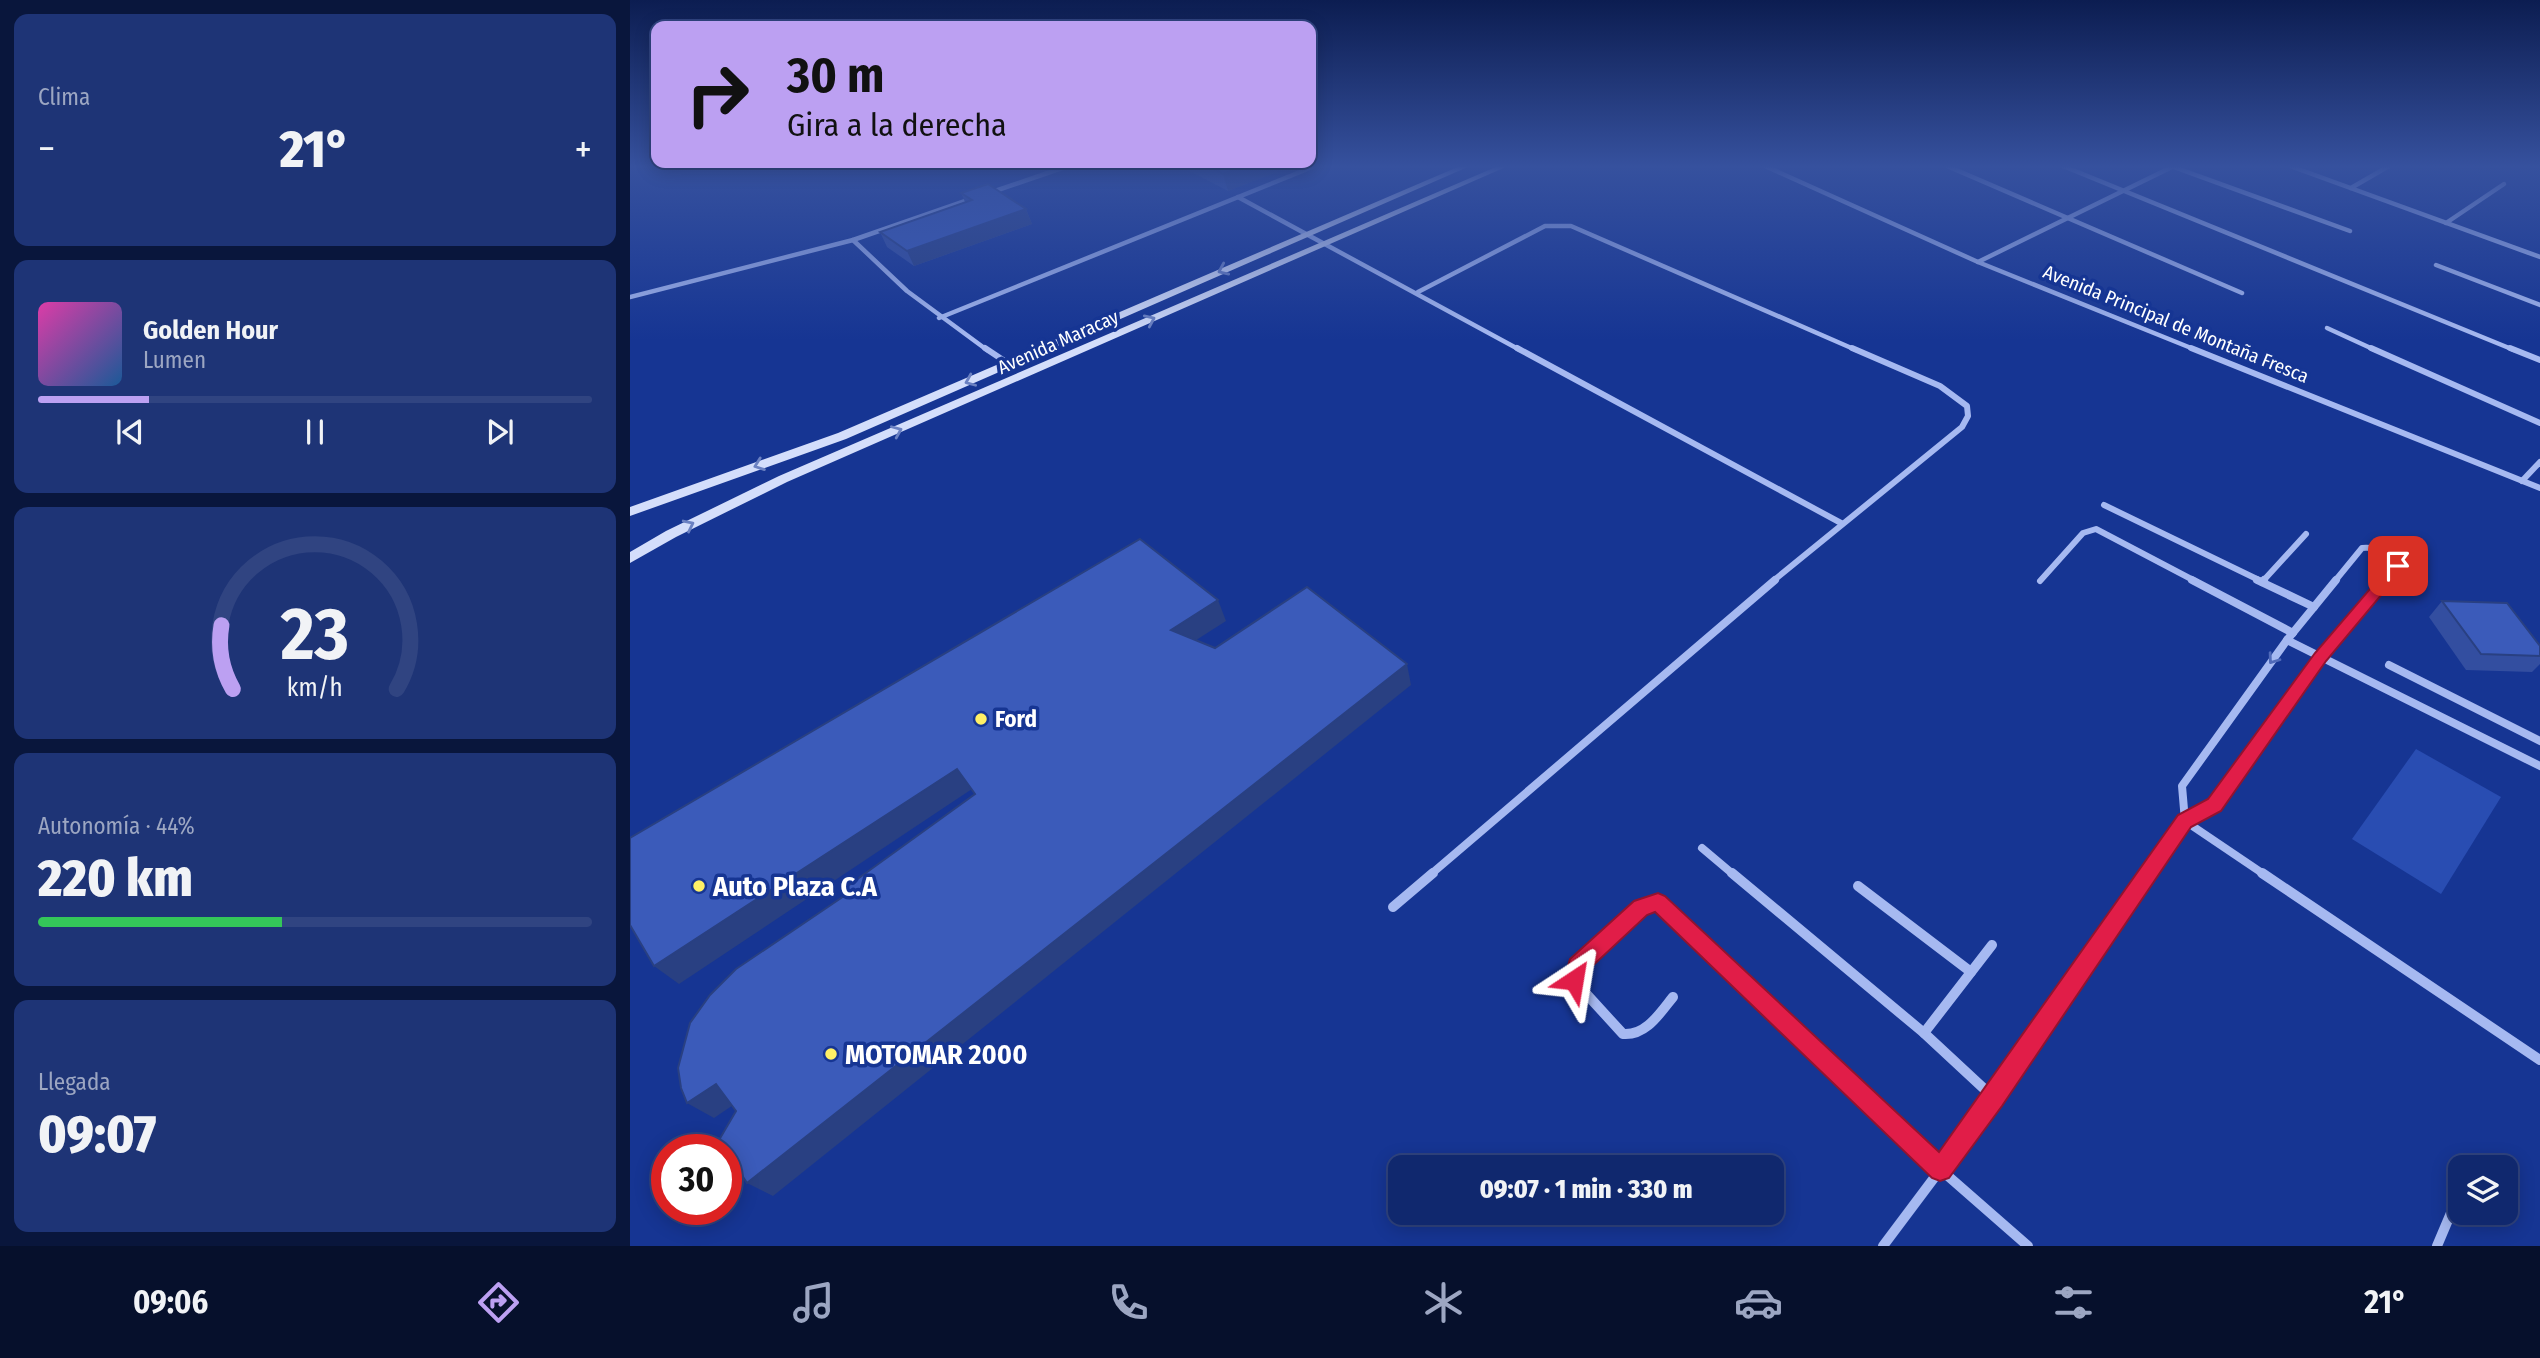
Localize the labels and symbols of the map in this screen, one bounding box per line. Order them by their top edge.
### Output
street label: Avenida Principal de Montaña Fresca [2040,260,2312,388]
one-way arrow [1218,262,1230,276]
street label: Avenida Maracay [994,305,1123,379]
one-way arrow [1143,314,1155,328]
one-way arrow [965,373,977,387]
one-way arrow [889,425,902,439]
one-way arrow [753,457,765,471]
one-way arrow [682,519,694,533]
pin [2368,536,2428,596]
one-way arrow [2269,651,2282,664]
place label: Ford [995,705,1037,733]
marker: Ford [973,711,989,727]
place label: Auto Plaza C.A [712,870,878,903]
marker: Auto Plaza C.A [691,878,707,894]
position arrow [1537,943,1611,1017]
place label: MOTOMAR 2000 [845,1038,1027,1071]
marker: MOTOMAR 2000 [823,1046,839,1062]
speed limit sign: 30 [651,1134,742,1225]

